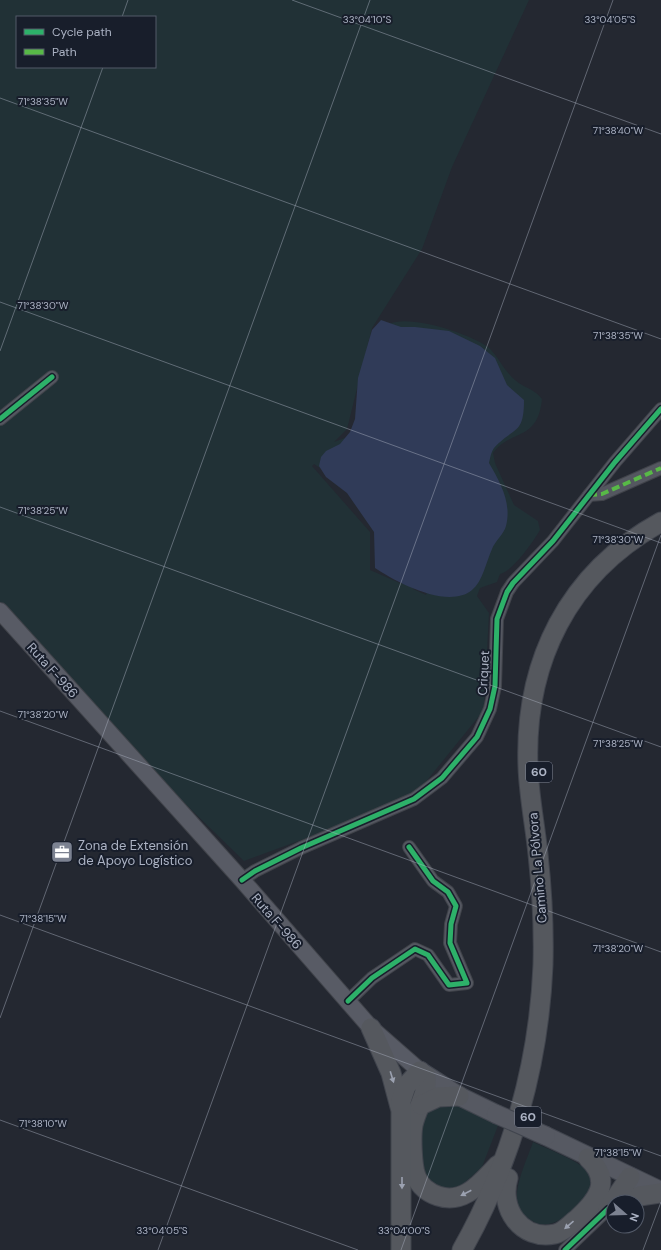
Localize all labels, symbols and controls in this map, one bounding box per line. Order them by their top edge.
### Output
text: 33°04'10"S [343,13,391,26]
text: 33°04'05"S [584,13,636,26]
legend [16,16,156,68]
text: Cycle path [52,24,112,40]
text: Path [52,44,77,60]
text: 71°38'35"W [18,95,68,108]
text: 71°38'40"W [593,124,644,137]
text: 71°38'30"W [18,299,69,312]
text: 71°38'35"W [593,329,643,342]
text: 71°38'25"W [18,504,68,517]
text: 71°38'30"W [593,533,644,546]
street label: Ruta F-986 [23,639,82,702]
street label: Criquet [474,650,493,696]
text: 71°38'20"W [18,708,69,721]
text: 71°38'25"W [593,737,643,750]
road number: 60 [526,762,552,782]
street label: Camino La Pólvora [524,812,551,924]
place label: Zona de Extensión de Apoyo Logístico [78,837,193,869]
office icon: Zona de Extensión de Apoyo Logístico [49,839,75,865]
street label: Ruta F-986 [248,890,306,953]
text: 71°38'15"W [19,912,67,925]
text: 71°38'20"W [593,942,644,955]
one-way arrow [389,1071,395,1083]
road number: 60 [515,1107,541,1127]
text: 71°38'10"W [19,1117,67,1130]
text: 71°38'15"W [594,1146,642,1159]
one-way arrow [399,1177,405,1190]
one-way arrow [460,1190,472,1197]
north arrow [605,1194,645,1234]
text: N [626,1211,642,1224]
one-way arrow [565,1220,574,1229]
text: 33°04'05"S [136,1224,188,1237]
text: 33°04'00"S [378,1224,430,1237]

